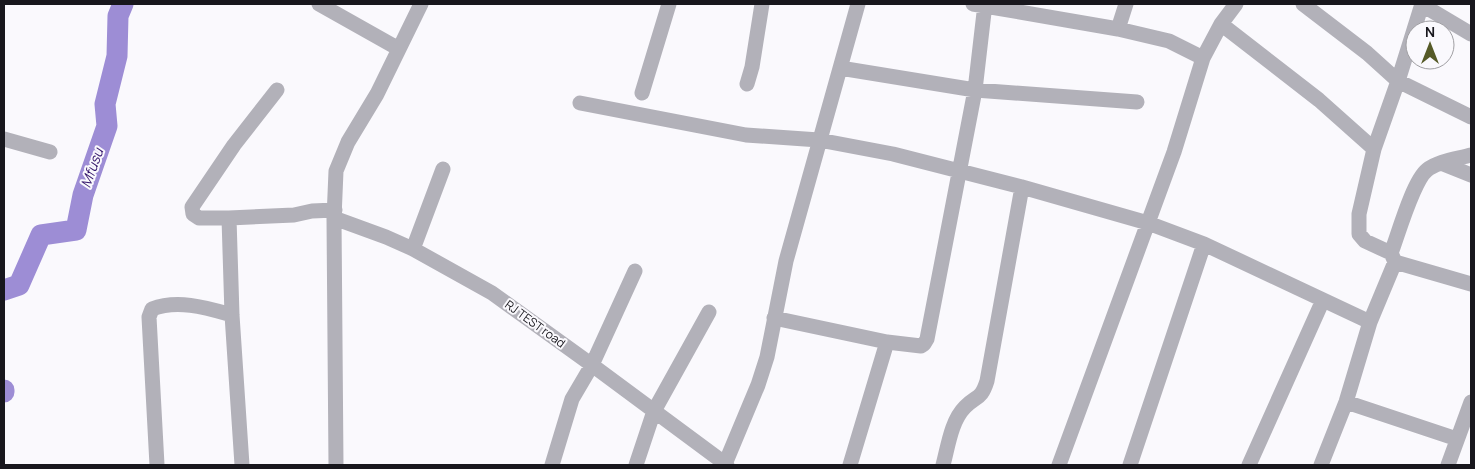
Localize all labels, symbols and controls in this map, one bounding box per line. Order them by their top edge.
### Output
north arrow [1405,20,1455,70]
text: N [1425,22,1435,41]
water label: Mfusu [76,144,108,190]
street label: RJ TEST road [502,296,569,351]

